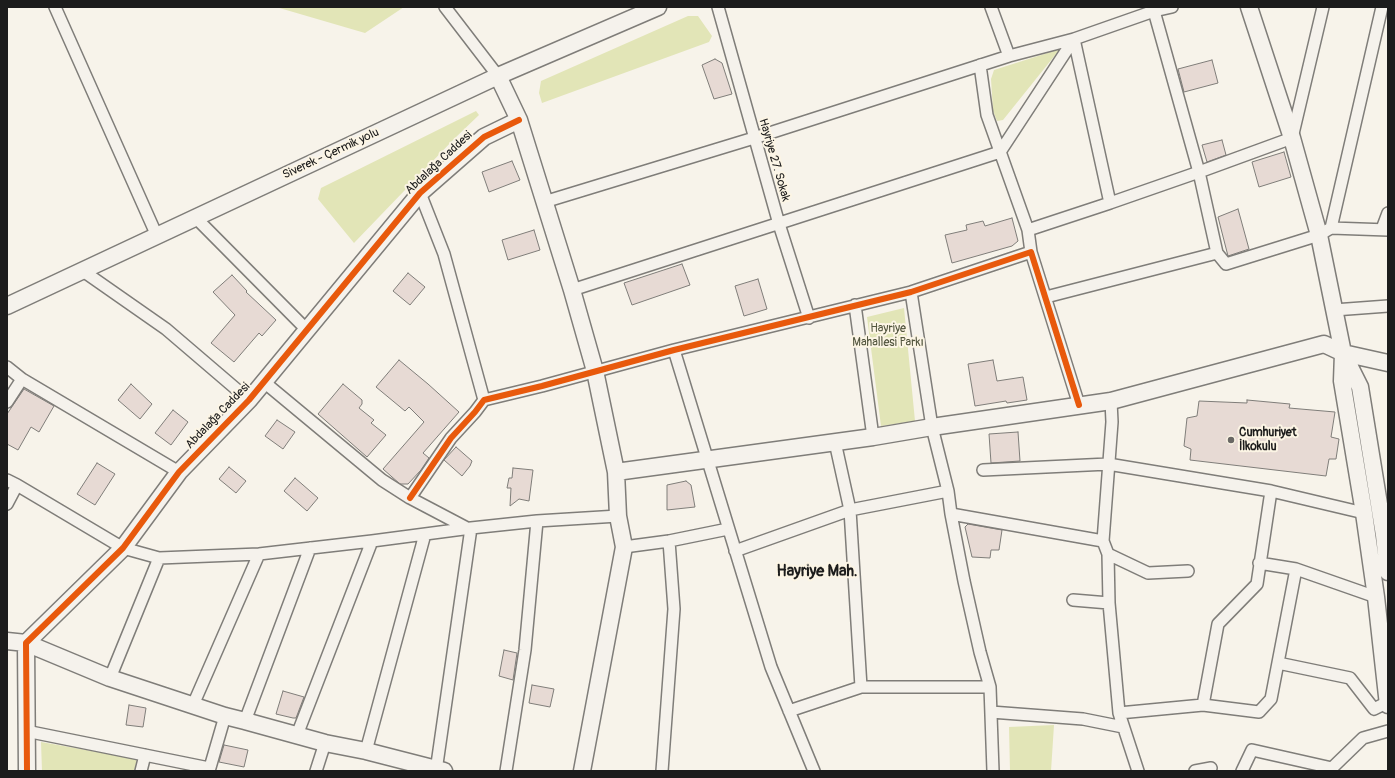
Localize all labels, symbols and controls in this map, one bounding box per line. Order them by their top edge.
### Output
street label: Hayriye 27. Sokak [755,117,793,203]
street label: Siverek - Çermik yolu [281,125,381,183]
street label: Abdalağa Caddesi [403,128,475,198]
park label: Hayriye Mahallesi Parkı [852,322,924,350]
street label: Abdalağa Caddesi [183,380,253,452]
place label: Cumhuriyet İlkokulu [1239,426,1297,454]
marker: Cumhuriyet İlkokulu [1226,435,1236,445]
district label: Hayriye Mah. [777,562,857,582]

